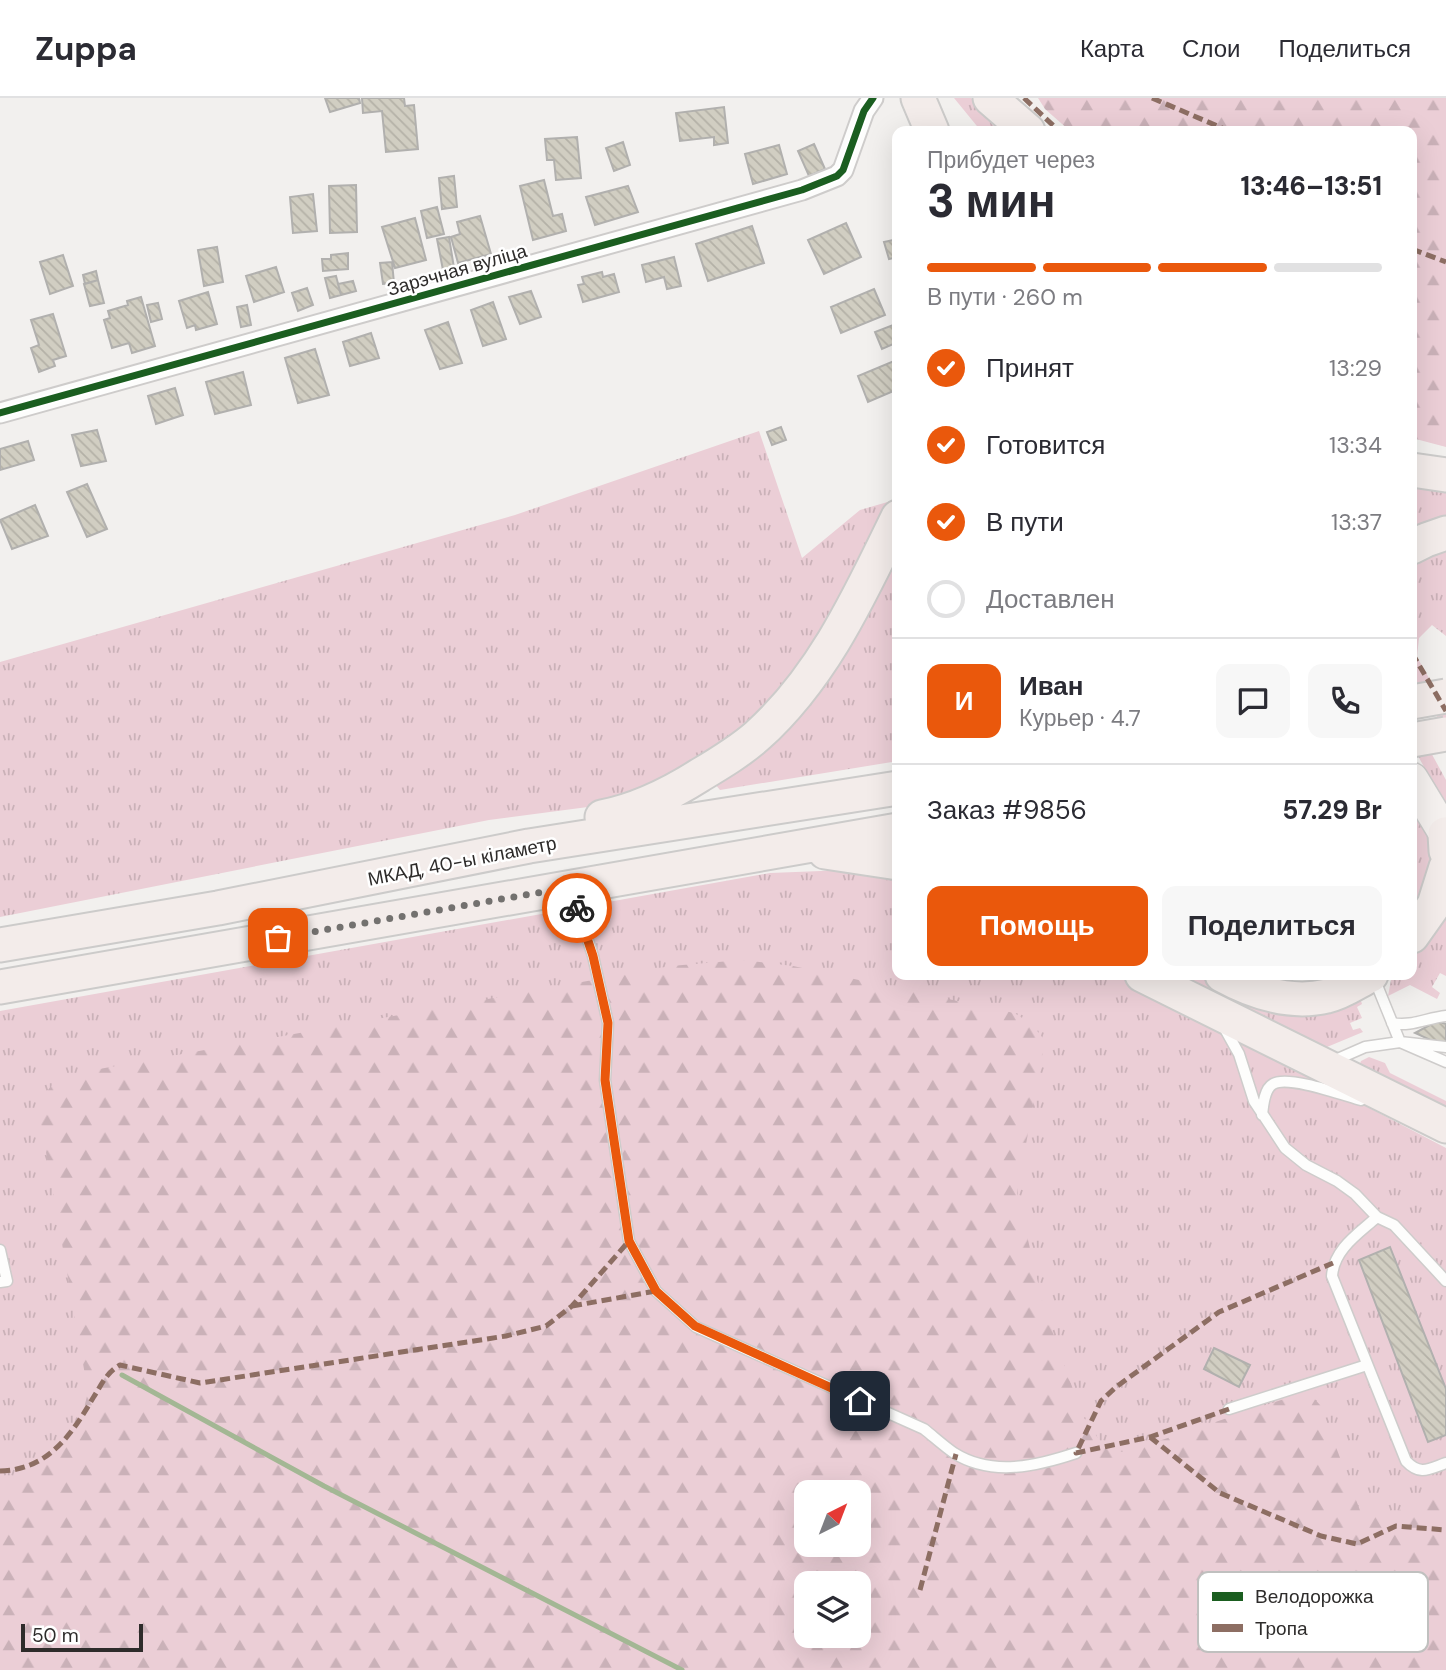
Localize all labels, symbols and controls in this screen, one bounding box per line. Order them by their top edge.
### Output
text: Zuppa [35,27,137,70]
text: Карта [1080,33,1144,64]
text: Слои [1182,33,1240,64]
text: Поделиться [1278,33,1411,64]
text: Прибудет через [927,145,1095,175]
text: 13:46–13:51 [1240,169,1382,203]
text: 3 мин [927,171,1056,231]
street label: Зарэчная вуліца [384,238,530,302]
text: В пути · 260 m [927,282,1083,312]
icon: check [927,349,965,387]
text: Принят [986,351,1074,385]
text: 13:29 [1329,353,1382,383]
icon: check [927,426,965,464]
text: Готовится [986,428,1105,462]
text: 13:34 [1329,430,1382,460]
icon: check [927,503,965,541]
text: В пути [986,505,1064,539]
text: 13:37 [1331,507,1382,537]
text: Доставлен [986,582,1115,616]
button: chat [1216,664,1290,738]
button: phone [1308,664,1382,738]
text: Иван [1019,669,1084,703]
text: И [955,684,973,718]
text: Курьер · 4.7 [1019,703,1141,733]
text: Заказ #9856 [927,793,1087,827]
text: 57.29 Br [1282,793,1382,827]
street label: МКАД, 40-ы кіламетр [366,830,558,892]
courier [542,873,612,943]
button: Помощь [927,886,1148,966]
button: Поделиться [1162,886,1382,966]
icon: bike [558,889,596,927]
pin [248,908,308,968]
icon: bag [259,919,297,957]
pin [830,1371,890,1431]
icon: home [841,1382,879,1420]
north arrow [794,1480,872,1558]
map controls [794,1480,871,1648]
button: layers [794,1571,871,1648]
legend [1198,1572,1428,1652]
text: Велодорожка [1255,1584,1374,1609]
text: Тропа [1255,1616,1308,1641]
scale bar [21,1621,144,1653]
text: 50 m [32,1623,79,1648]

